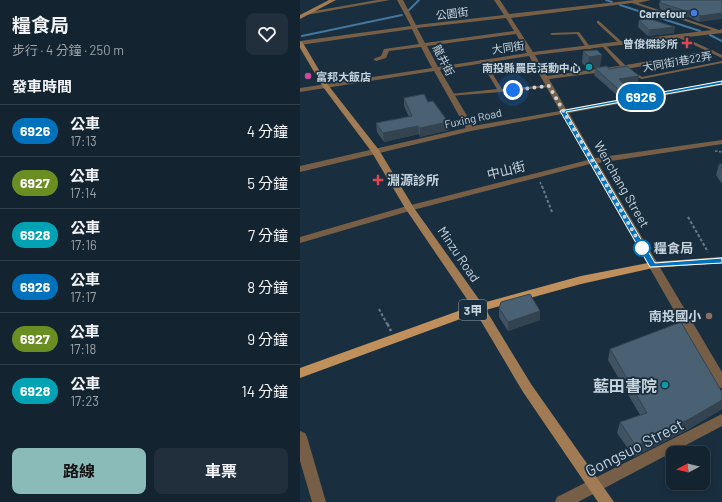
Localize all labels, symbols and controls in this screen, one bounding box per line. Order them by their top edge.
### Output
street label: 公園街 [435,5,469,21]
place label: Carrefour [639,7,687,20]
marker: Carrefour [689,8,699,18]
text: 糧食局 [12,13,69,36]
button: heart [246,13,288,55]
place label: 曾俊傑診所 [623,37,678,50]
marker: 曾俊傑診所 [681,37,693,49]
street label: 大同街 [491,38,525,56]
text: 步行 · 4 分鐘 · 250 m [12,42,124,58]
street label: 龍井街 [431,42,457,78]
street label: 大同街1巷22弄 [641,48,713,74]
place label: 南投縣農民活動中心 [482,61,581,74]
marker: 南投縣農民活動中心 [584,62,594,72]
place label: 富邦大飯店 [316,70,371,83]
marker: 富邦大飯店 [303,71,313,81]
text: 發車時間 [12,77,72,95]
your location [503,80,523,100]
line badge: 6926 [613,84,669,110]
text: 6926 [626,88,656,105]
street label: Fuxing Road [443,106,503,130]
text: 公車 [70,114,100,132]
text: 6926 [20,122,50,139]
text: 4 分鐘 [247,122,288,140]
text: 17:13 [70,133,97,149]
street label: Wenchang Street [591,138,653,230]
street label: 中山街 [485,158,527,182]
text: 公車 [70,166,100,184]
place label: 淵源診所 [387,172,439,188]
text: 6927 [20,174,50,191]
text: 5 分鐘 [247,174,288,192]
marker: 淵源診所 [372,174,384,186]
text: 17:14 [70,185,97,201]
text: 公車 [70,218,100,236]
street label: Minzu Road [435,223,483,285]
text: 6928 [20,226,50,243]
text: 7 分鐘 [248,226,288,244]
text: 17:16 [70,237,97,253]
marker: 糧食局 [633,239,651,257]
place label: 糧食局 [654,240,693,256]
text: 公車 [70,270,100,288]
text: 6926 [20,278,50,295]
text: 8 分鐘 [247,278,288,296]
text: 17:17 [70,289,96,305]
road number: 3甲 [459,300,487,320]
place label: 南投國小 [649,308,702,324]
marker: 南投國小 [704,311,714,321]
text: 公車 [70,322,100,340]
text: 6927 [20,330,50,347]
text: 9 分鐘 [247,330,288,348]
text: 17:18 [70,341,96,357]
text: 公車 [70,374,100,392]
place label: 藍田書院 [593,376,657,395]
marker: 藍田書院 [660,380,670,390]
text: 6928 [20,382,50,399]
text: 14 分鐘 [241,382,288,400]
text: 17:23 [70,393,99,409]
street label: Gongsuo Street [582,414,686,480]
north arrow [666,446,710,490]
map controls [666,446,710,490]
button: 路線 [12,448,146,494]
button: 車票 [154,448,288,494]

